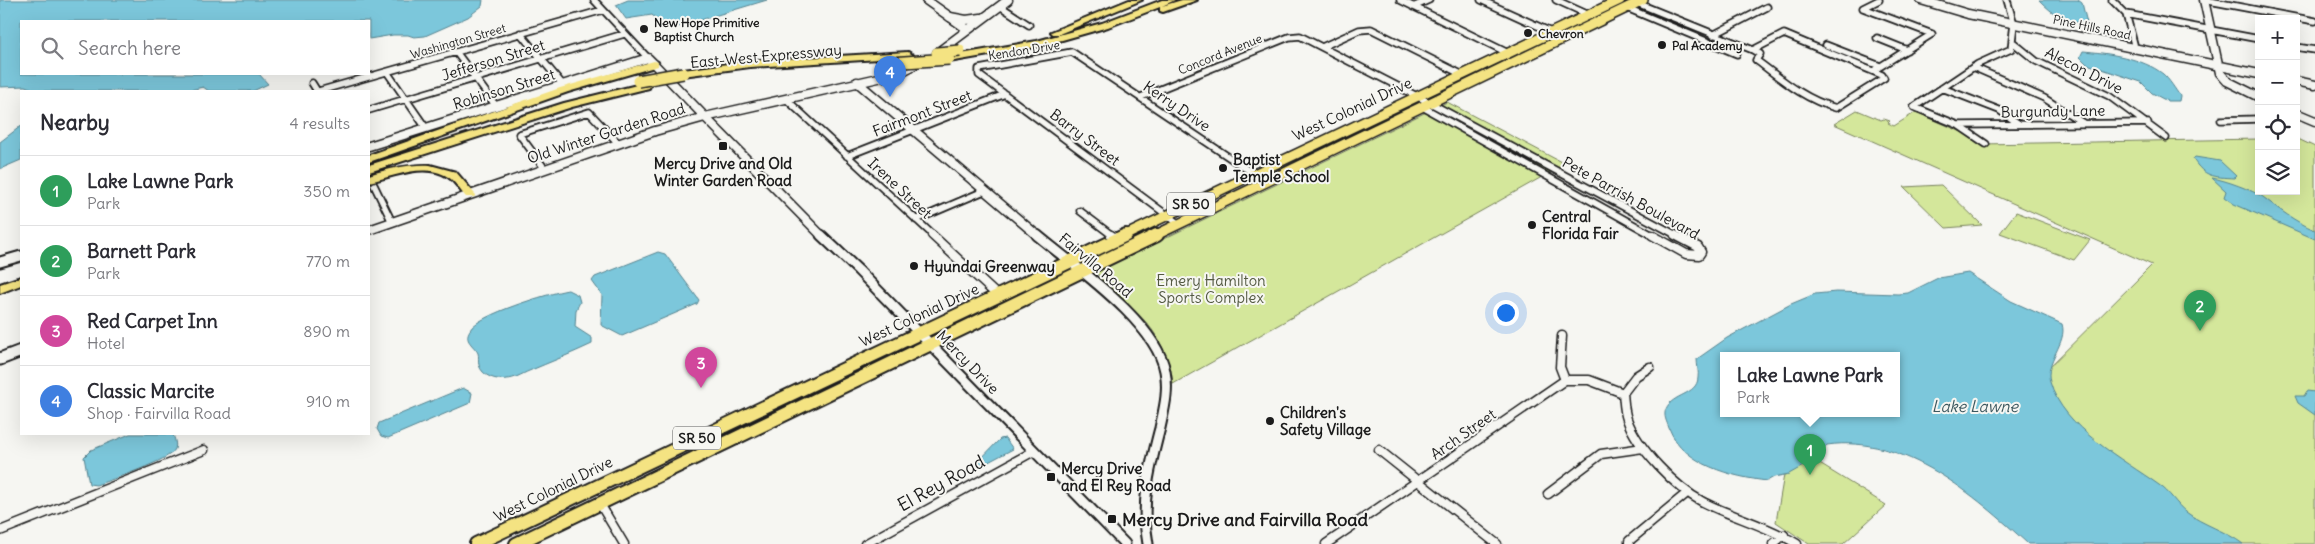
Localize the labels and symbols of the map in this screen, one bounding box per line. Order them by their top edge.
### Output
street label: Pine Hills Road [2052,11,2132,43]
place label: New Hope Primitive Baptist Church [654,15,760,45]
street label: Washington Street [408,20,508,62]
marker: New Hope Primitive Baptist Church [638,23,650,35]
place label: Chevron [1538,26,1584,41]
marker: Chevron [1522,27,1534,39]
street label: Concord Avenue [1176,30,1264,78]
street label: Jefferson Street [439,35,547,85]
street label: Kendon Drive [987,37,1061,63]
place label: Pal Academy [1672,38,1743,54]
marker: Pal Academy [1656,39,1668,51]
street label: East-West Expressway [689,40,843,72]
street label: Alecon Drive [2042,42,2126,98]
pin: 4 [874,56,906,97]
street label: Robinson Street [451,64,557,114]
street label: West Colonial Drive [1289,73,1415,145]
street label: Kerry Drive [1140,77,1214,135]
street label: Fairmont Street [870,85,974,141]
street label: Old Winter Garden Road [525,98,688,168]
street label: Burgundy Lane [2001,101,2105,121]
street label: Barry Street [1046,105,1124,169]
marker: Mercy Drive and Old Winter Garden Road [717,140,729,152]
place label: Baptist Temple School [1233,150,1329,187]
street label: Pete Parrish Boulevard [1559,152,1703,244]
place label: Mercy Drive and Old Winter Garden Road [654,154,792,190]
street label: Irene Street [864,154,936,222]
marker: Baptist Temple School [1217,162,1229,174]
road number: SR 50 [1167,192,1215,215]
place label: Central Florida Fair [1542,207,1619,243]
marker: Central Florida Fair [1526,219,1538,231]
street label: Fairvilla Road [1055,229,1137,301]
place label: Hyundai Greenway [924,257,1055,277]
marker: Hyundai Greenway [908,260,920,272]
park label: Emery Hamilton Sports Complex [1156,271,1266,307]
street label: West Colonial Drive [856,279,982,351]
pin: 2 [2184,290,2216,331]
your location [1493,300,1519,326]
street label: Mercy Drive [933,326,1003,398]
pin: 3 [685,347,717,388]
water label: Lake Lawne [1932,396,2020,416]
place label: Children's Safety Village [1280,403,1371,440]
street label: Arch Street [1427,405,1499,463]
marker: Children's Safety Village [1264,415,1276,427]
road number: SR 50 [673,426,721,449]
pin: 1 [1794,434,1826,475]
street label: El Rey Road [893,449,989,516]
street label: West Colonial Drive [491,452,615,526]
place label: Mercy Drive and El Rey Road [1061,459,1171,496]
marker: Mercy Drive and El Rey Road [1045,471,1057,483]
place label: Mercy Drive and Fairvilla Road [1122,508,1368,531]
marker: Mercy Drive and Fairvilla Road [1106,513,1118,525]

